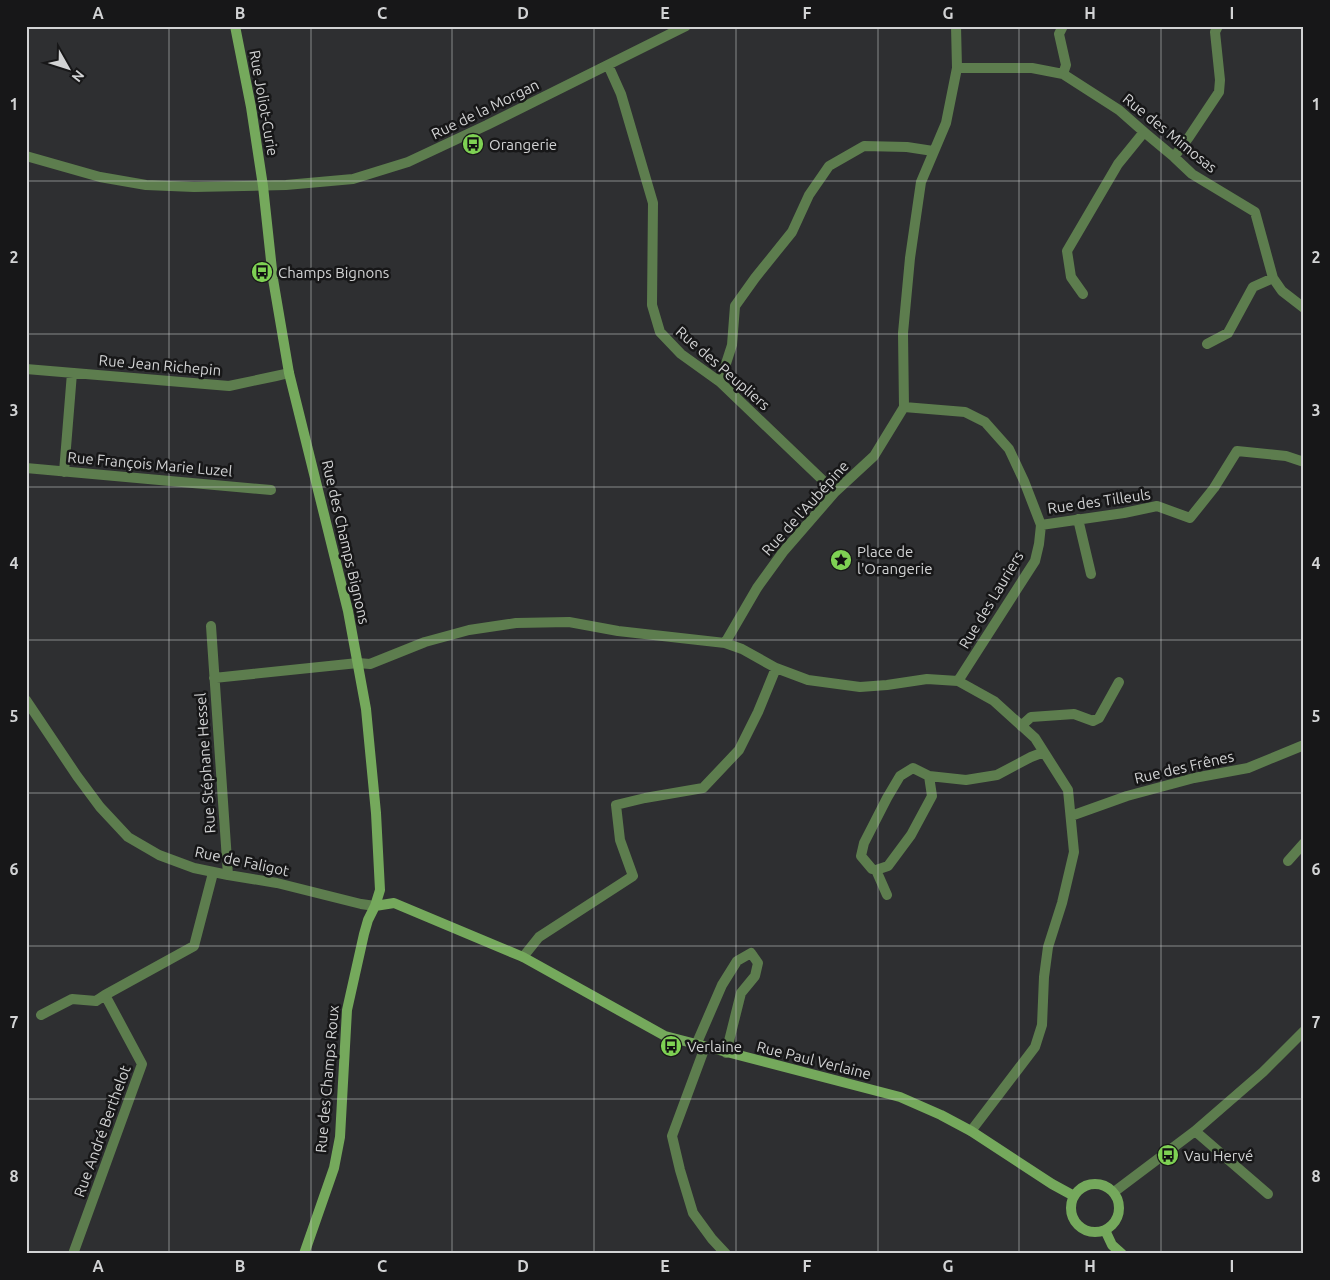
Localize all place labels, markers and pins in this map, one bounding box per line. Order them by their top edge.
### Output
bus stop icon: Orangerie [461,132,485,156]
place label: Orangerie [489,136,557,153]
bus stop icon: Champs Bignons [250,260,274,284]
place label: Champs Bignons [278,264,389,281]
place label: Place de l'Orangerie [857,543,932,577]
place icon: Place de l'Orangerie [829,548,853,572]
bus stop icon: Verlaine [659,1034,683,1058]
place label: Verlaine [687,1038,742,1055]
bus stop icon: Vau Hervé [1156,1143,1180,1167]
place label: Vau Hervé [1184,1147,1253,1164]

